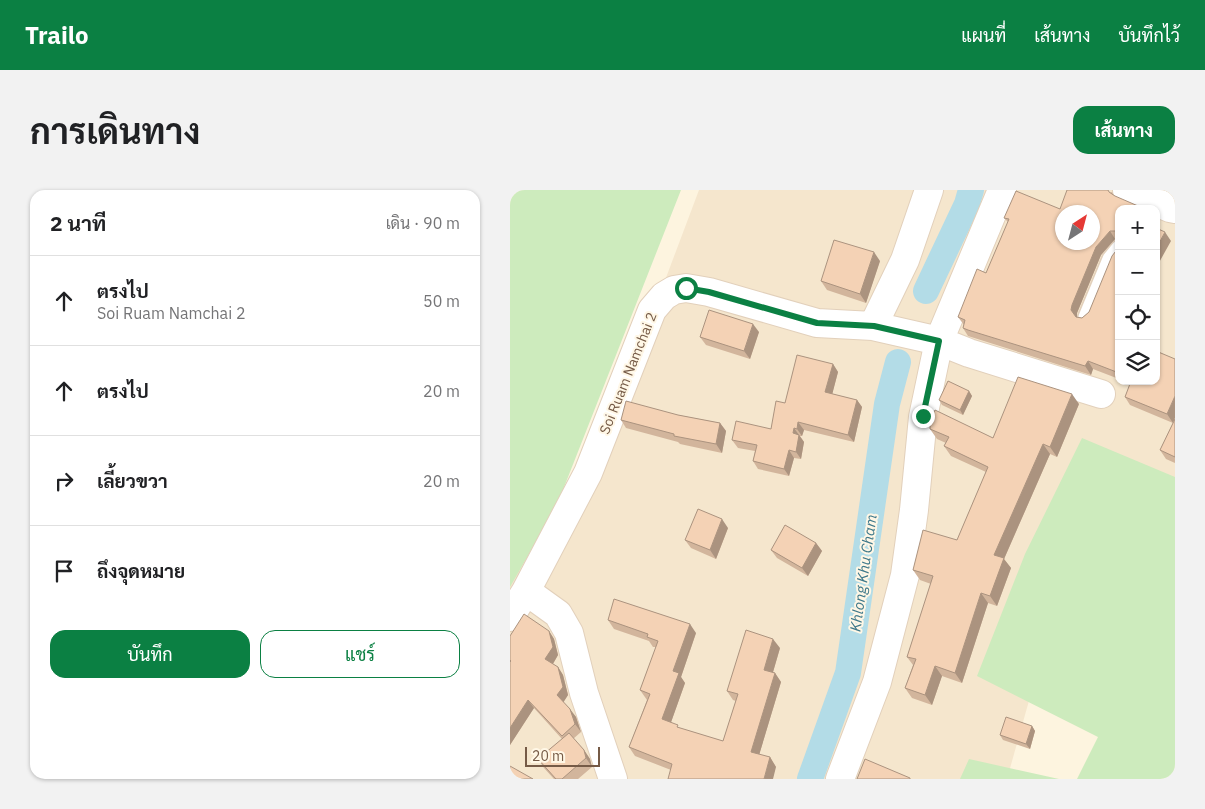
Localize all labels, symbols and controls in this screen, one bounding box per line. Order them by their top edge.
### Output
text: Trailo [25,19,89,51]
text: แผนที่ [961,24,1006,47]
text: เส้นทาง [1034,24,1090,47]
text: บันทึกไว้ [1118,24,1180,47]
button: เส้นทาง [1073,106,1175,154]
text: การเดินทาง [30,108,200,154]
north arrow [1055,205,1100,250]
map controls [1115,205,1160,385]
button: + [1115,205,1160,250]
text: 2 นาที [50,209,106,237]
text: เดิน · 90 m [386,213,460,233]
button: − [1115,250,1160,295]
route start [675,277,698,300]
text: ตรงไป [97,279,149,303]
icon: ahead [50,287,78,315]
text: 50 m [423,291,460,311]
button: locate [1115,295,1160,340]
text: Soi Ruam Namchai 2 [97,303,246,323]
street label: Soi Ruam Namchai 2 [595,309,661,437]
button: layers [1115,340,1160,385]
icon: ahead [50,377,78,405]
text: ตรงไป [97,379,149,403]
text: 20 m [423,381,460,401]
route end [912,405,935,428]
icon: right [50,467,78,495]
text: เลี้ยวขวา [97,469,168,493]
text: 20 m [423,471,460,491]
water label: Khlong Khu Cham [845,513,881,633]
icon: arrive [50,557,78,585]
text: ถึงจุดหมาย [97,559,185,583]
button: บันทึก [50,630,250,678]
button: แชร์ [260,630,460,678]
scale bar [525,744,600,767]
text: 20 m [532,747,564,765]

